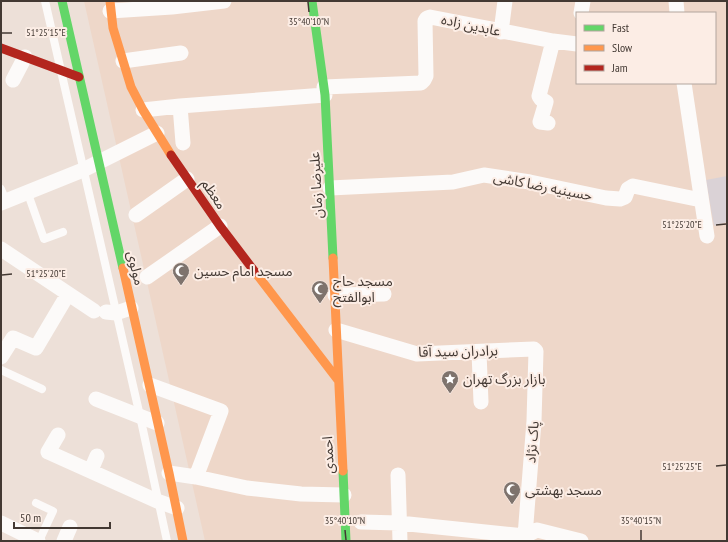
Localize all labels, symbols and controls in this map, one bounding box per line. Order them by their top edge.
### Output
street label: عابدین زاده [440,10,502,40]
legend [576,12,716,84]
text: 35°40'10"N [289,15,329,28]
text: Fast [612,20,630,35]
text: 51°25'15"E [26,26,66,39]
text: Slow [612,40,633,55]
text: Jam [611,60,628,75]
street label: علیرضا زمان [305,151,327,219]
street label: حسینیه رضا کاشی [492,168,594,204]
street label: معظم [196,176,231,214]
text: 51°25'20"E [662,218,702,231]
street label: مولوی [123,249,149,287]
mosque icon: مسجد امام حسین [171,261,191,286]
place label: مسجد امام حسین [194,262,293,282]
text: 51°25'20"E [26,267,66,280]
place label: مسجد حاج ابوالفتح [333,272,393,308]
mosque icon: مسجد حاج ابوالفتح [310,279,330,304]
street label: برادران سید آقا [418,341,498,361]
place icon: بازار بزرگ تهران [440,369,460,394]
place label: بازار بزرگ تهران [463,370,546,388]
street label: پاک نژاد [521,420,544,464]
street label: احمدی [318,436,338,474]
text: 51°25'25"E [662,460,702,473]
mosque icon: مسجد بهشتی [502,480,522,505]
place label: مسجد بهشتی [525,481,602,499]
scale bar [14,504,110,530]
text: 50 m [20,510,41,525]
text: 35°40'10"N [325,514,365,527]
text: 35°40'15"N [621,514,661,527]

